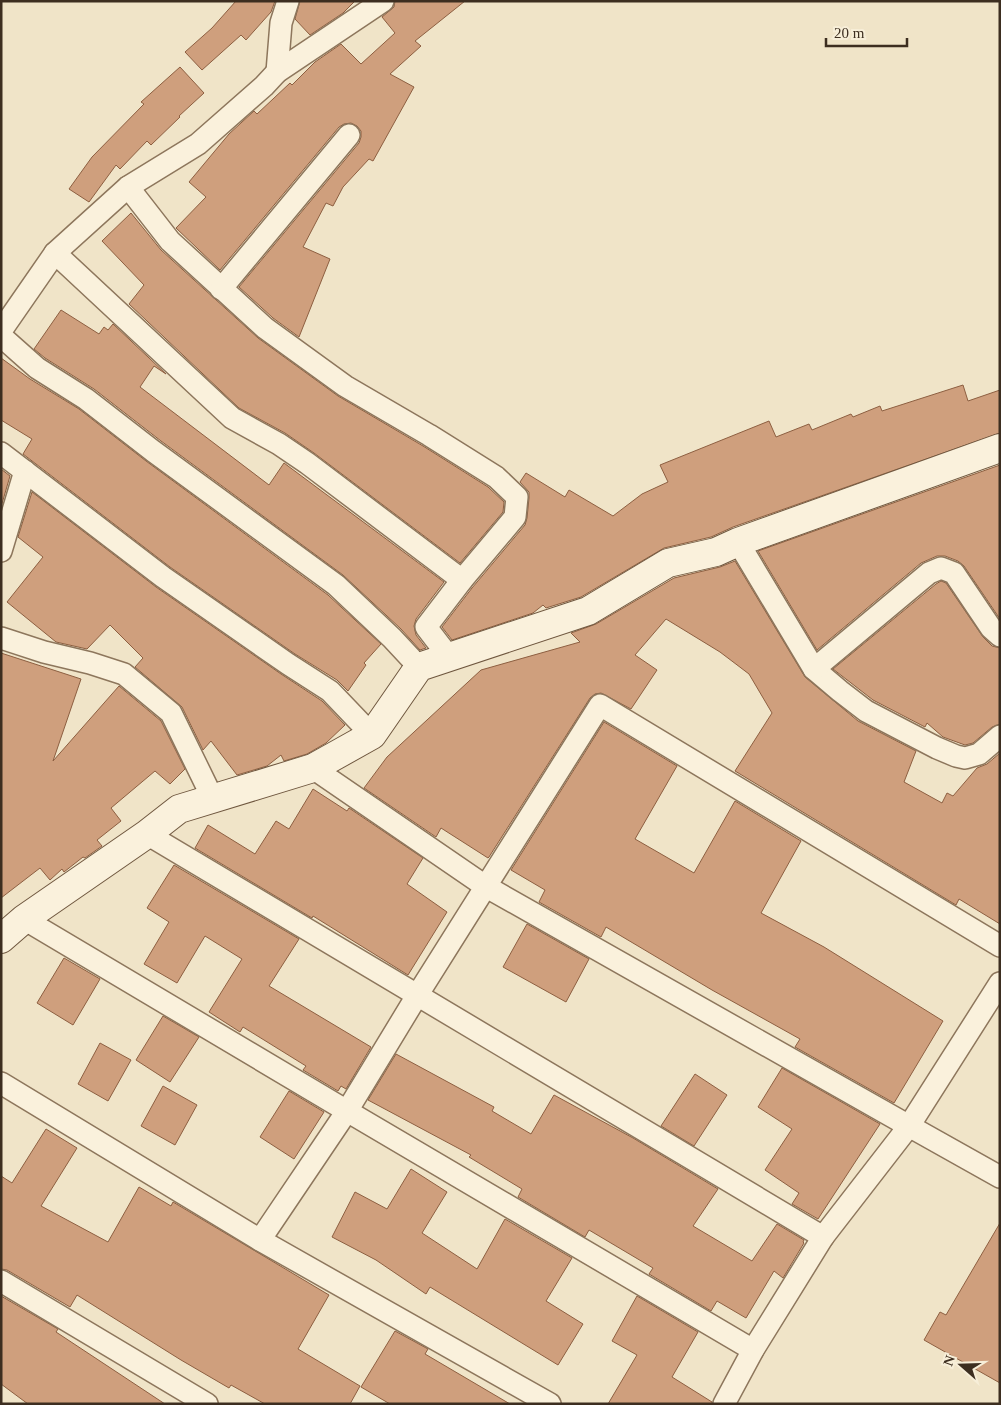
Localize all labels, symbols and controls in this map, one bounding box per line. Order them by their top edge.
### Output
scale bar [826,15,907,47]
text: 20 m [834,25,865,41]
north arrow [936,1340,986,1390]
text: N [940,1353,958,1368]

